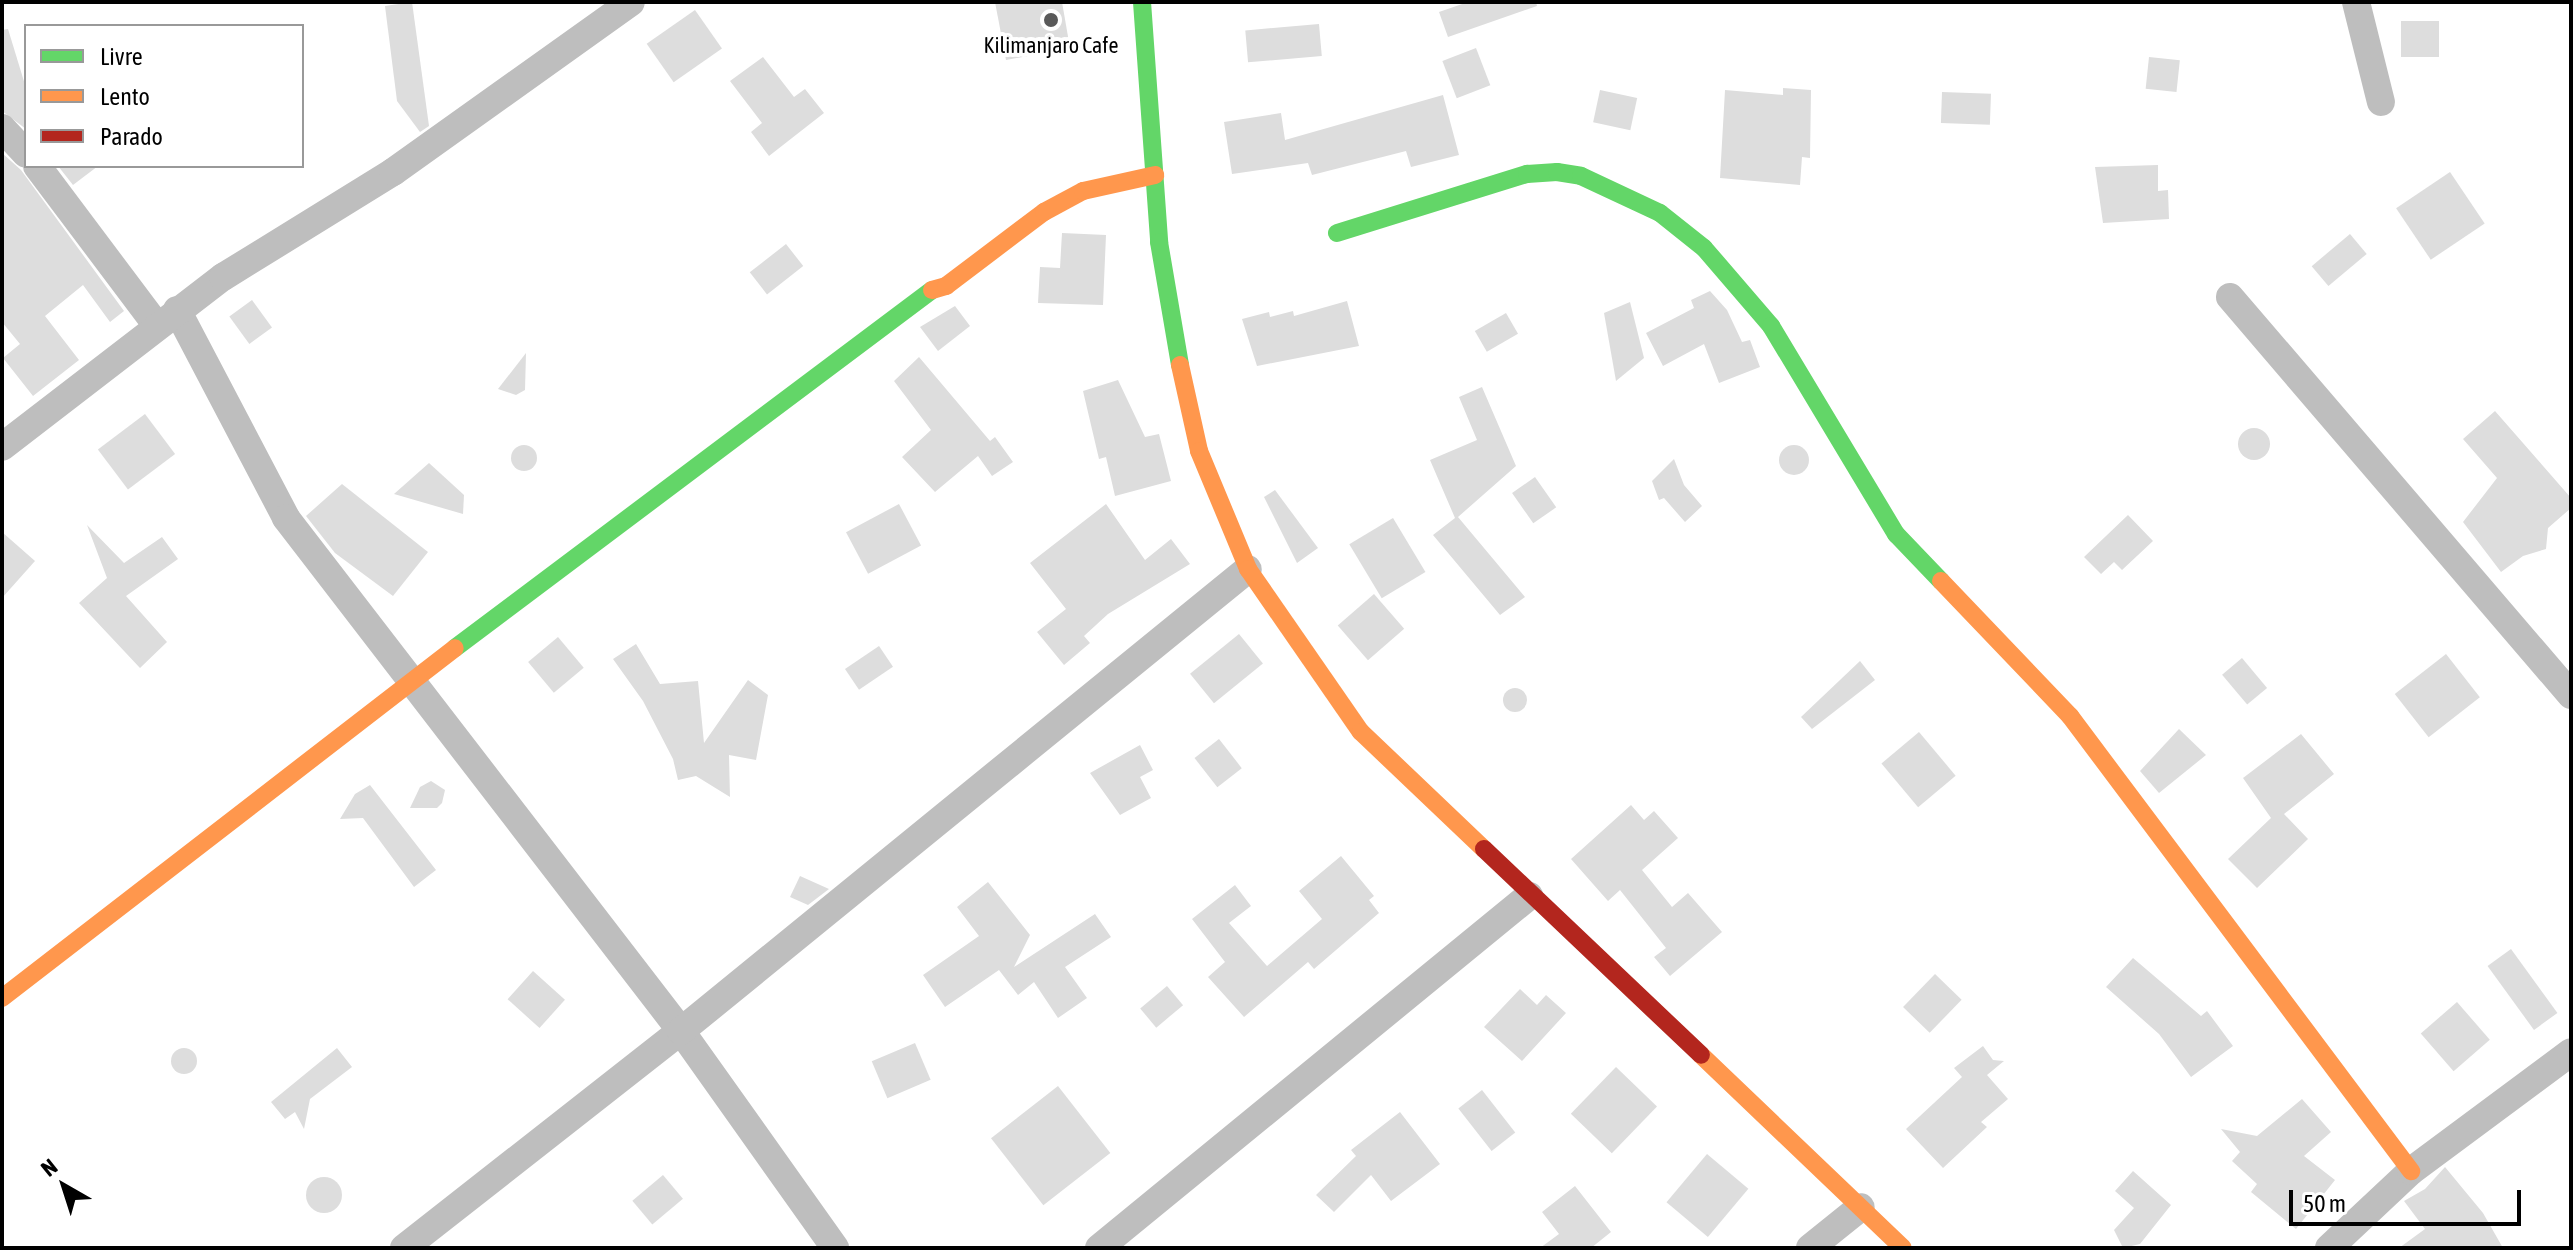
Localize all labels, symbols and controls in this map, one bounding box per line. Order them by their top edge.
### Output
marker: Kilimanjaro Cafe [1042,11,1060,29]
legend [24,24,304,168]
place label: Kilimanjaro Cafe [984,33,1118,59]
text: Livre [100,43,143,70]
text: Lento [100,83,150,110]
text: Parado [100,123,163,150]
north arrow [24,1146,104,1226]
text: N [36,1153,62,1182]
scale bar [2293,1174,2525,1224]
text: 50 m [2303,1190,2346,1217]

